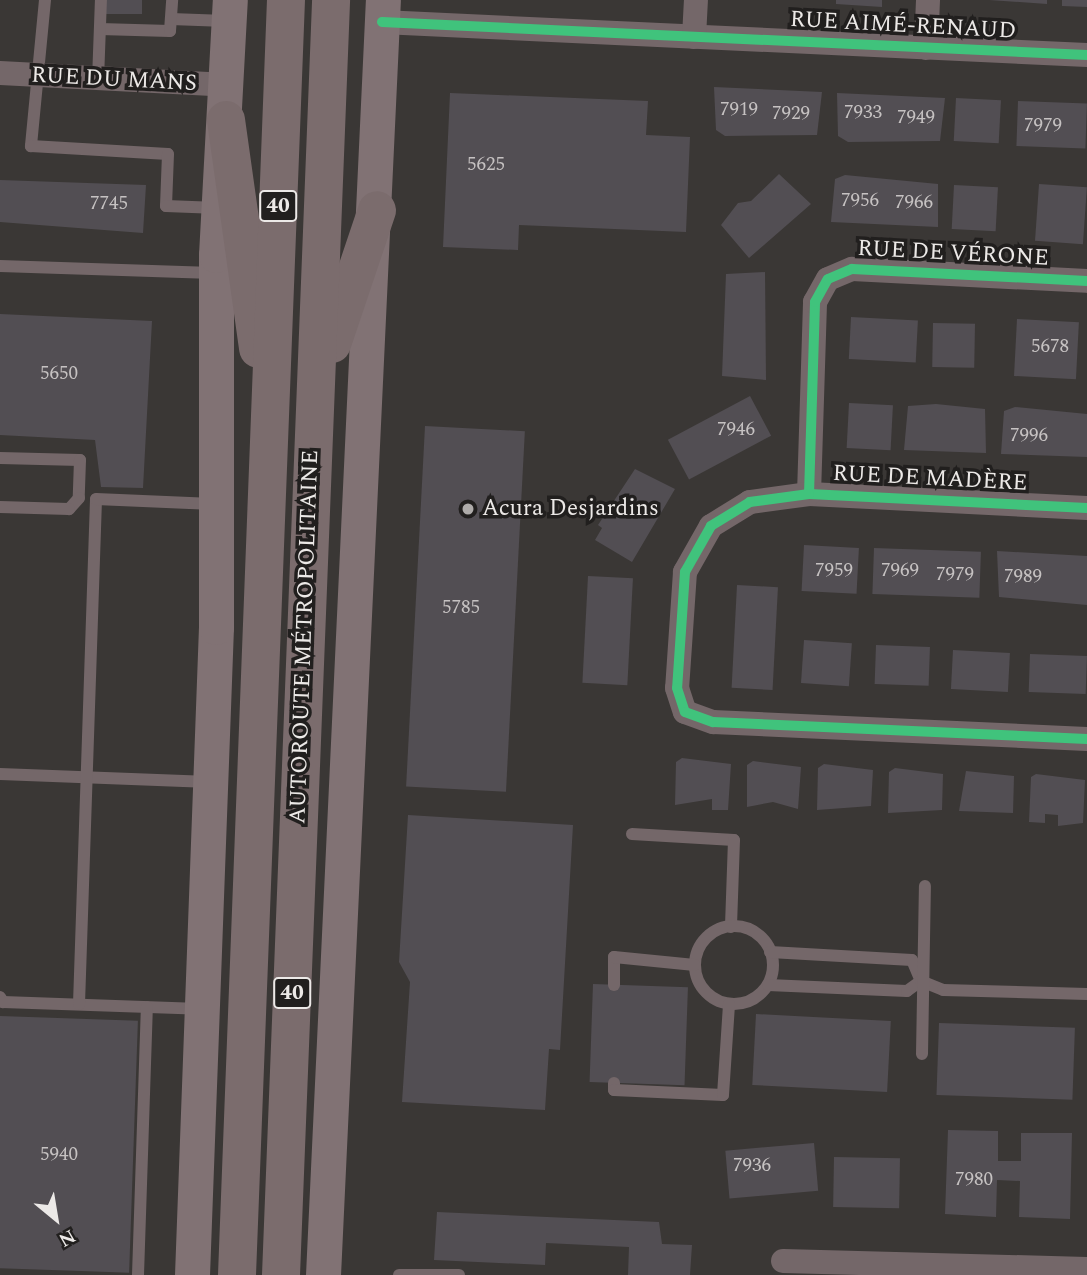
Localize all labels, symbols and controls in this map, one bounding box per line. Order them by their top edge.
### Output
street label: RUE AIMÉ-RENAUD [789,6,1017,46]
street label: RUE DU MANS [30,62,198,98]
house number: 7919 [720,99,758,121]
house number: 7933 [844,102,882,124]
house number: 7929 [772,103,810,125]
house number: 7949 [897,107,935,129]
house number: 7979 [1024,115,1062,137]
house number: 5625 [467,154,505,176]
road number: 40 [259,188,297,224]
house number: 7956 [841,190,879,212]
house number: 7966 [895,192,933,214]
house number: 7745 [90,193,128,215]
street label: RUE DE VÉRONE [857,235,1049,273]
house number: 5678 [1031,336,1069,358]
house number: 5650 [40,363,78,385]
house number: 7946 [717,419,755,441]
house number: 7996 [1010,425,1048,447]
street label: AUTOROUTE MÉTROPOLITAINE [285,449,325,825]
street label: RUE DE MADÈRE [832,460,1028,498]
place label: Acura Desjardins [482,495,659,523]
marker: Acura Desjardins [460,501,476,517]
house number: 7959 [815,560,853,582]
house number: 7969 [881,560,919,582]
house number: 7979 [936,564,974,586]
house number: 7989 [1004,566,1042,588]
house number: 5785 [442,597,480,619]
road number: 40 [273,976,311,1010]
house number: 5940 [40,1144,78,1166]
house number: 7936 [733,1155,771,1177]
house number: 7980 [955,1169,993,1191]
north arrow [21,1184,91,1254]
text: N [53,1221,81,1254]

